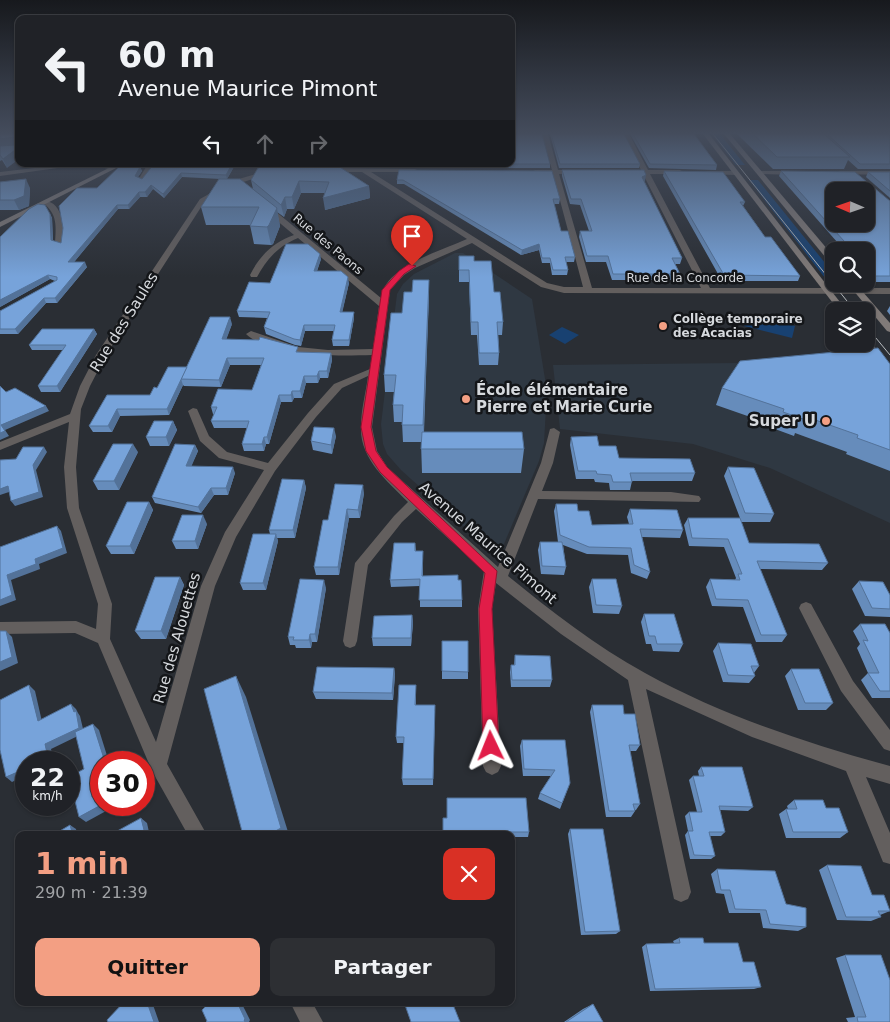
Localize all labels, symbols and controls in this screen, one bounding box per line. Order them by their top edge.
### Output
icon: left [35,35,100,100]
text: 60 m [118,35,215,75]
text: Avenue Maurice Pimont [118,76,377,101]
icon: left [198,130,226,158]
icon: ahead [251,130,279,158]
icon: right [304,130,332,158]
north arrow [825,182,875,232]
map controls [825,182,875,352]
street label: Rue des Paons [290,211,366,277]
pin [391,215,433,266]
icon: arrive [398,222,426,250]
button: search [825,242,875,292]
street label: Rue des Saules [86,269,162,375]
street label: Rue de la Concorde [627,271,743,285]
button: layers [825,302,875,352]
place label: Collège temporaire des Acacias [673,312,803,340]
marker: Collège temporaire des Acacias [657,320,669,332]
place label: École élémentaire Pierre et Marie Curie [476,380,652,416]
marker: École élémentaire Pierre et Marie Curie [460,393,472,405]
place label: Super U [749,412,816,430]
marker: Super U [820,415,832,427]
street label: Avenue Maurice Pimont [415,478,561,608]
street label: Rue des Alouettes [150,570,204,706]
position arrow [464,719,516,771]
speed limit sign: 30 [90,751,155,816]
text: 22 [30,763,65,792]
text: km/h [32,789,63,803]
text: 1 min [35,846,129,881]
button: close [443,848,495,900]
text: 290 m · 21:39 [35,883,148,902]
button: Quitter [35,938,260,996]
button: Partager [270,938,495,996]

